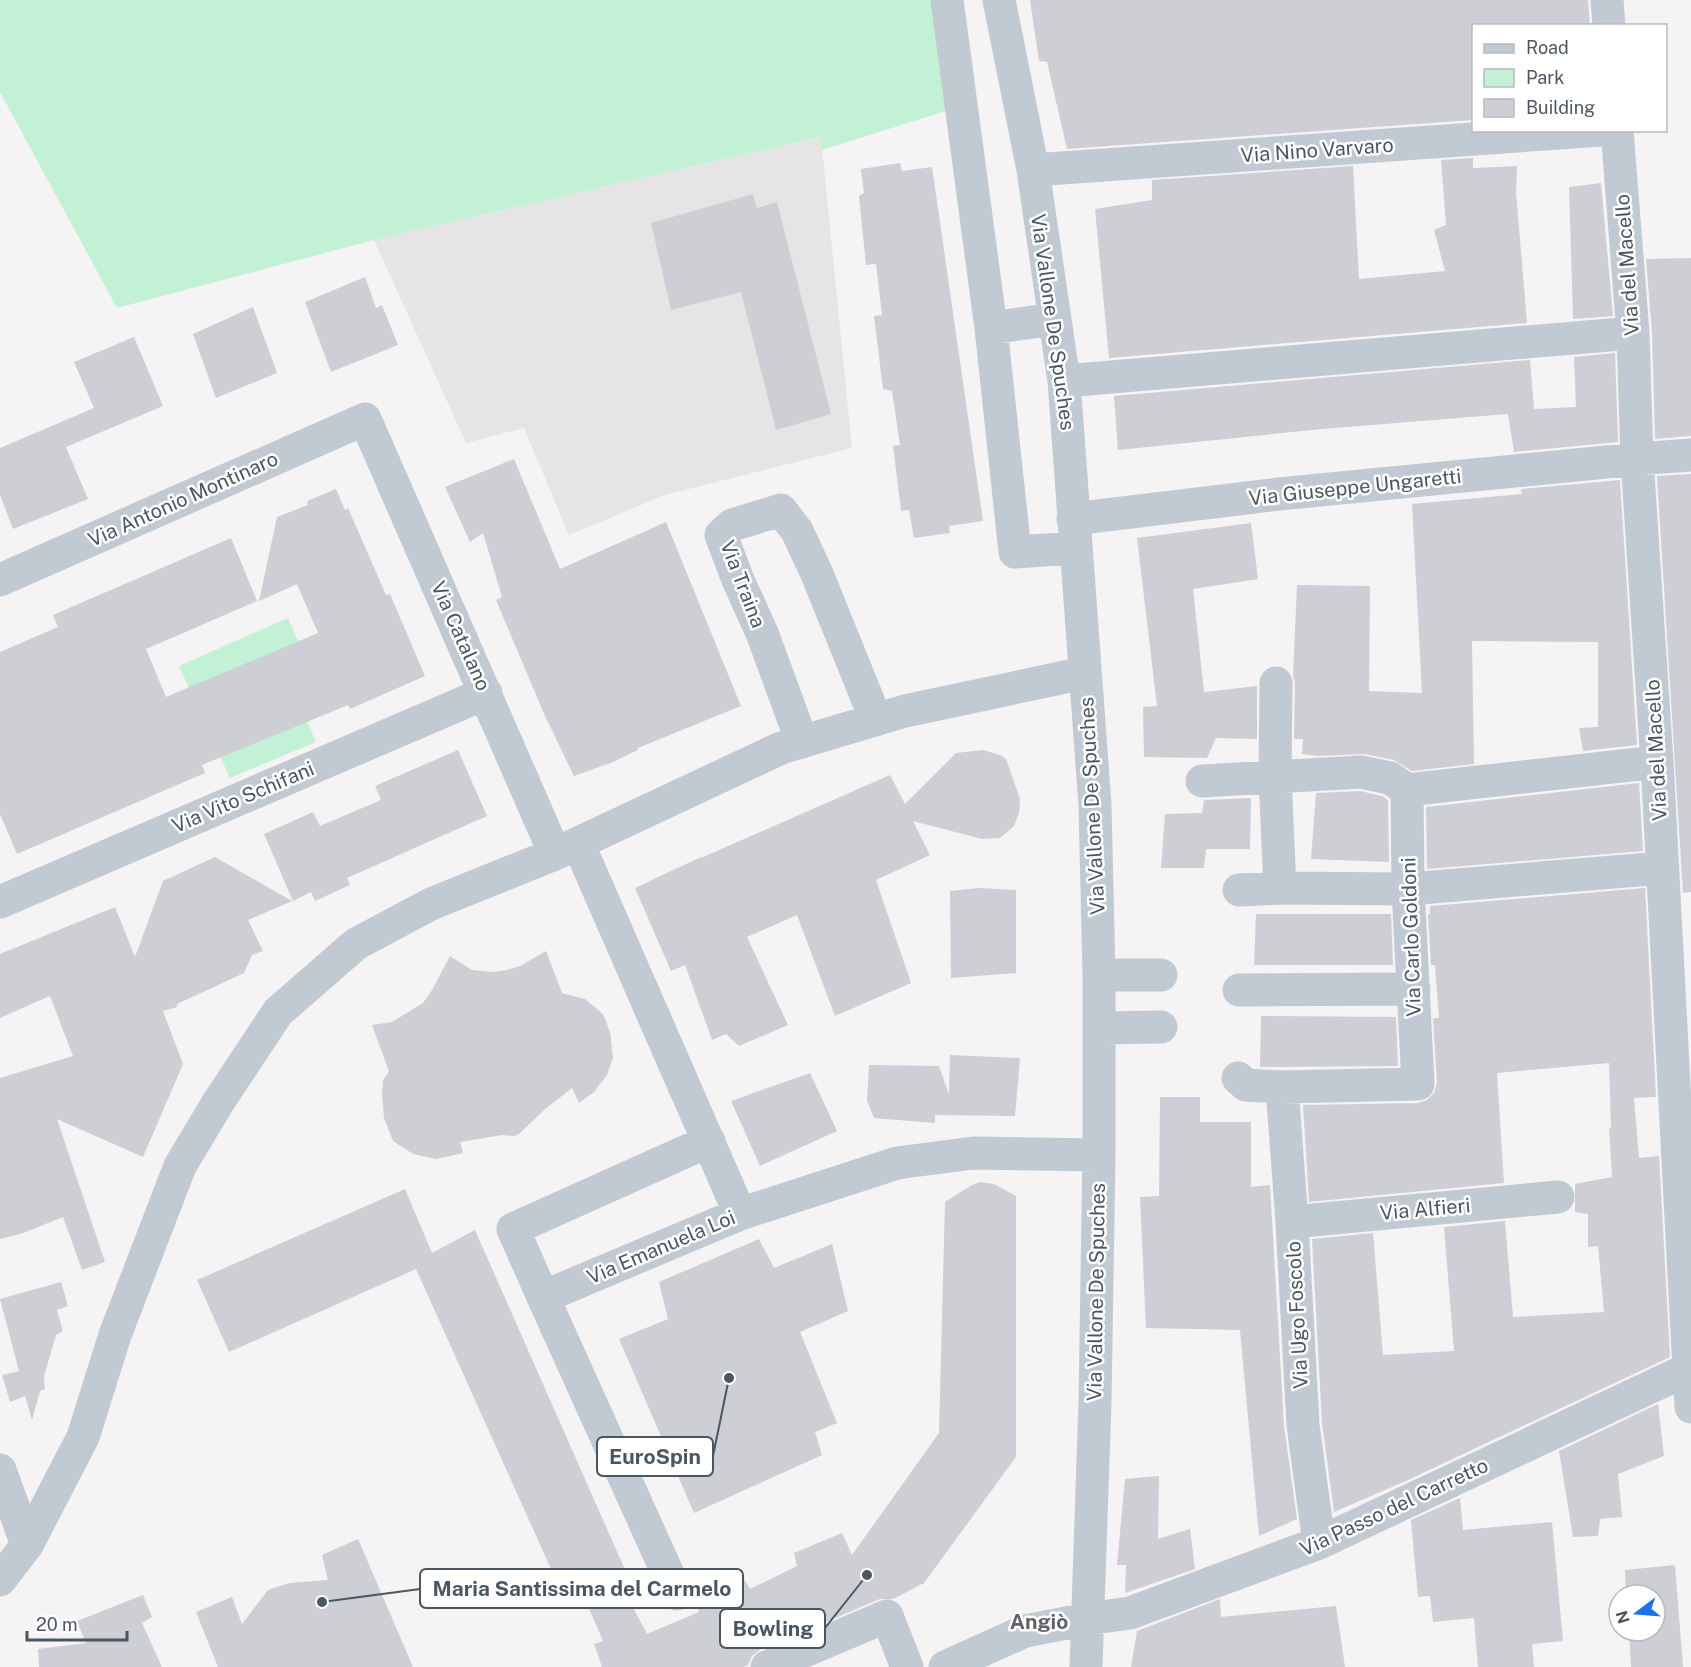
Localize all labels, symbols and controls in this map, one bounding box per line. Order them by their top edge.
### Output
legend [1472,24,1667,132]
text: Road [1526,37,1569,58]
text: Park [1526,67,1564,88]
text: Building [1526,97,1595,118]
street label: Via Nino Varvaro [1240,133,1394,167]
street label: Via del Macello [1610,193,1644,337]
street label: Via Vallone De Spuches [1026,212,1080,432]
street label: Via Antonio Montinaro [84,446,282,552]
street label: Via Giuseppe Ungaretti [1247,464,1463,510]
street label: Via Traina [715,537,771,631]
street label: Via Catalano [426,578,496,694]
street label: Via del Macello [1640,679,1672,821]
street label: Via Vallone De Spuches [1074,696,1110,916]
street label: Via Vito Schifani [168,756,318,838]
street label: Via Carlo Goldoni [1396,857,1426,1017]
street label: Via Vallone De Spuches [1082,1183,1110,1401]
street label: Via Alfieri [1379,1193,1471,1225]
street label: Via Emanuela Loi [583,1205,739,1289]
street label: Via Ugo Foscolo [1281,1240,1313,1390]
callout: EuroSpin [597,1437,713,1476]
text: EuroSpin [609,1444,701,1469]
street label: Via Passo del Carretto [1296,1453,1492,1561]
callout: Maria Santissima del Carmelo [420,1569,743,1608]
text: Maria Santissima del Carmelo [433,1576,731,1601]
north arrow [1607,1583,1667,1643]
scale bar [27,1604,128,1642]
text: N [1612,1608,1634,1626]
callout: Bowling [720,1609,825,1648]
district label: Angiò [1010,1609,1068,1634]
text: 20 m [36,1614,78,1635]
text: Bowling [732,1616,814,1641]

